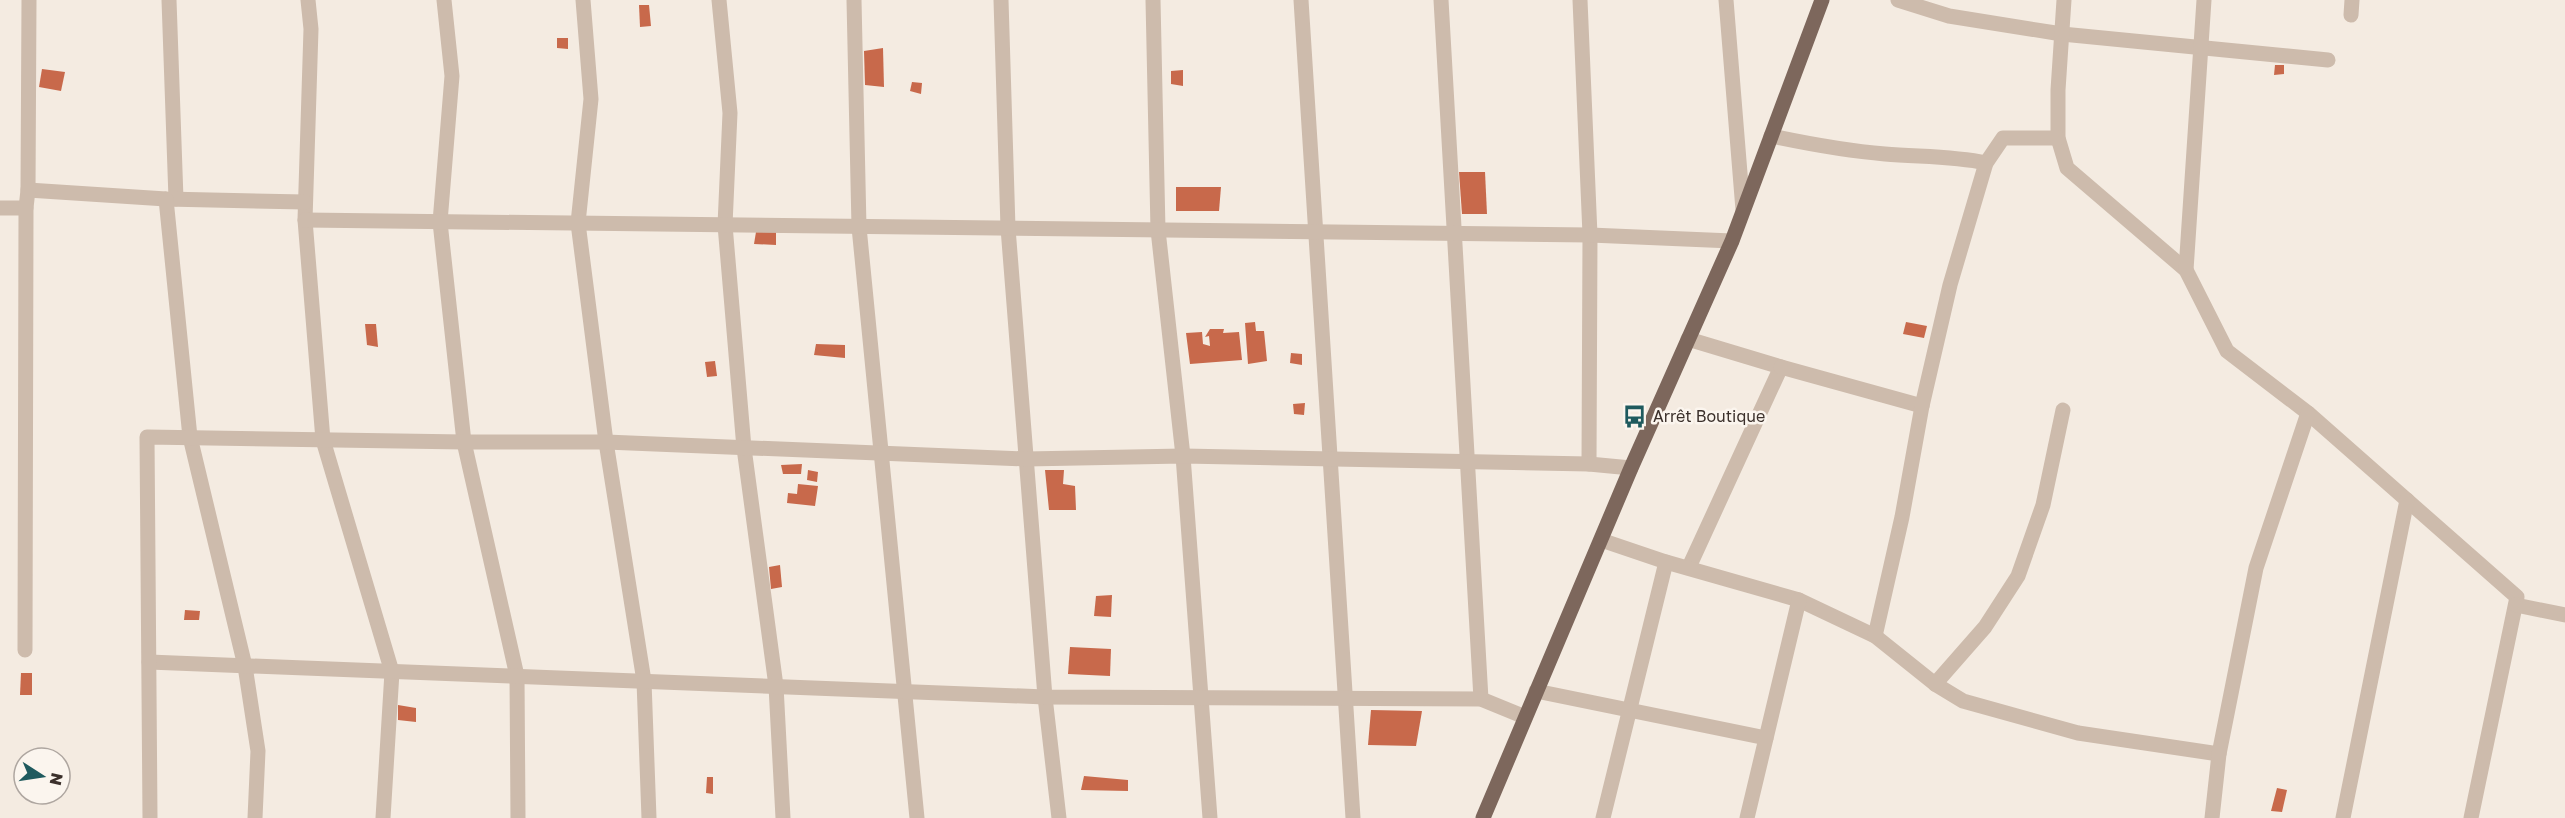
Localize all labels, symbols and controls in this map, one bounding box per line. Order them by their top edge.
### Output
bus stop icon: Arrêt Boutique [1622,403,1648,429]
place label: Arrêt Boutique [1653,406,1765,426]
north arrow [12,746,72,806]
text: N [46,771,68,787]

